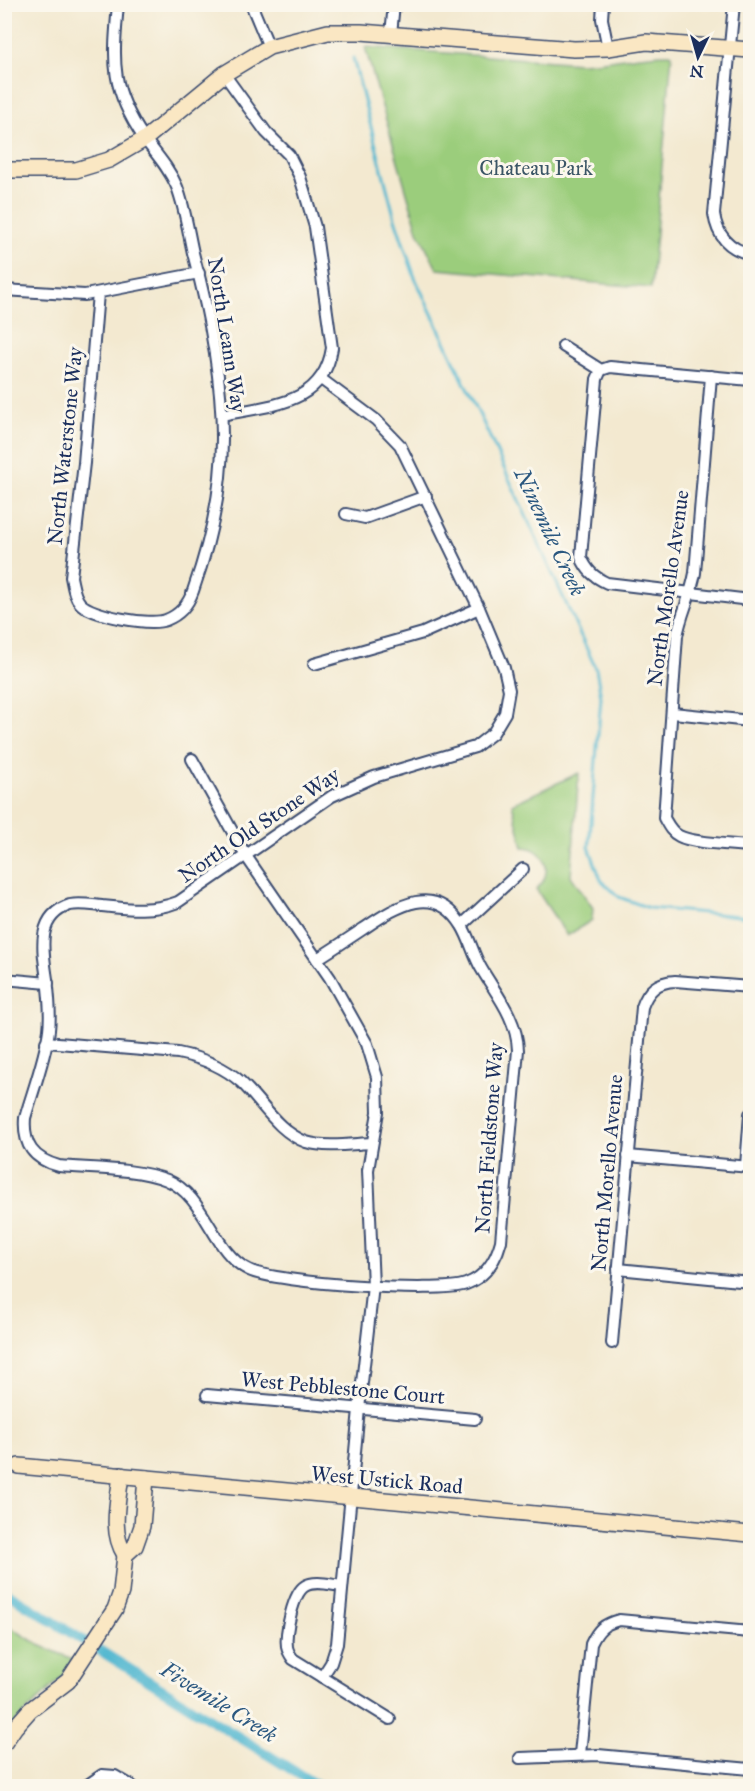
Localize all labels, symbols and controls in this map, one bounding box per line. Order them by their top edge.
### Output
north arrow [668,27,728,87]
text: N [689,61,704,82]
park label: Chateau Park [479,155,593,181]
street label: North Leann Way [202,255,252,416]
street label: North Waterstone Way [42,344,88,546]
water label: Ninemile Creek [508,462,591,600]
street label: North Morello Avenue [641,488,695,688]
street label: North Old Stone Way [174,761,345,889]
street label: North Fieldstone Way [469,1040,509,1235]
street label: North Morello Avenue [585,1073,629,1273]
street label: West Pebblestone Court [240,1366,446,1410]
street label: West Ustick Road [310,1460,464,1500]
water label: Fivemile Creek [155,1655,282,1749]

